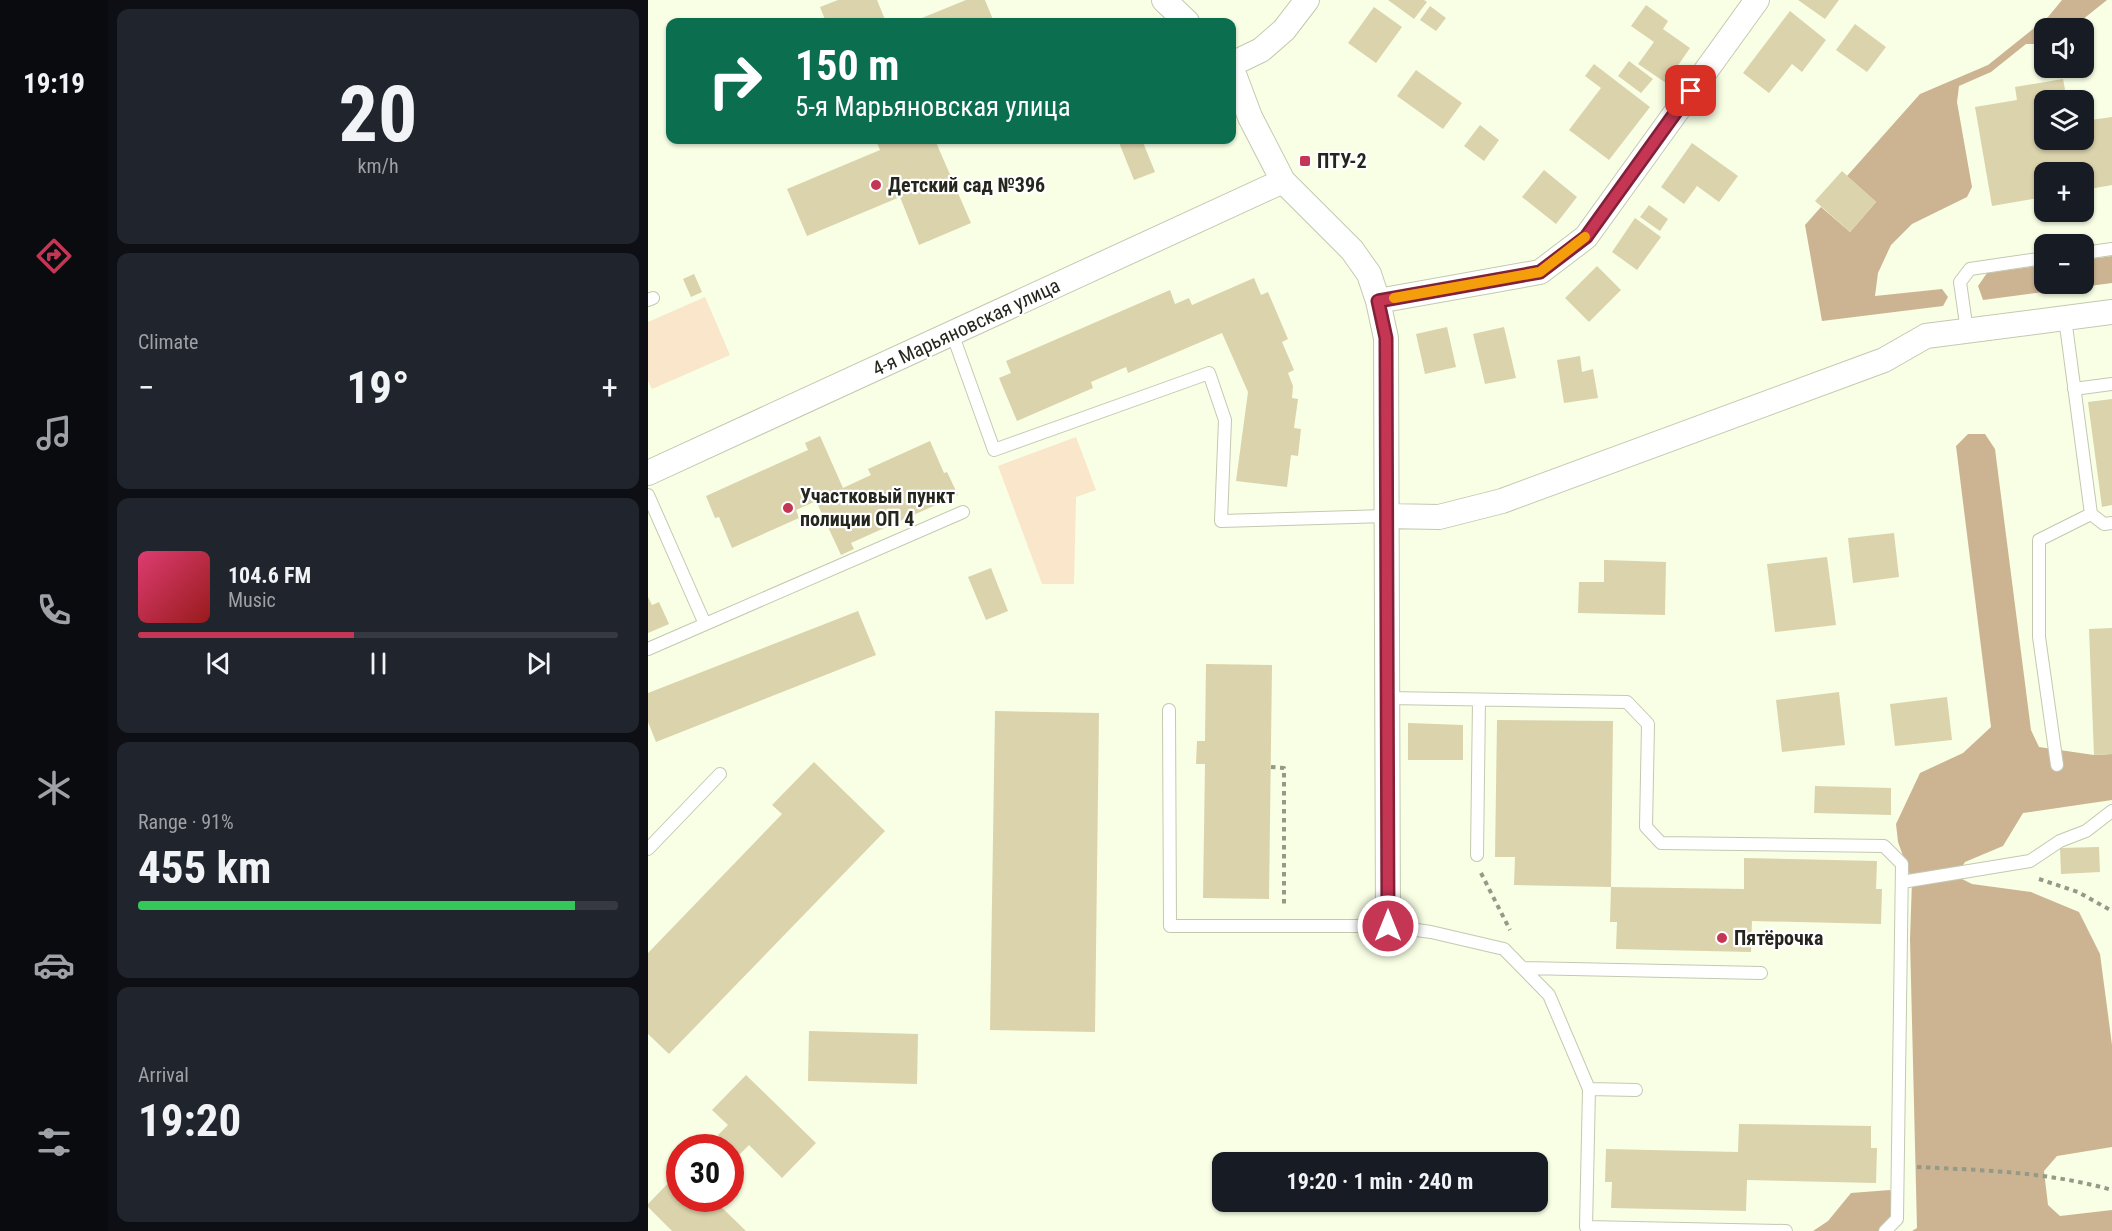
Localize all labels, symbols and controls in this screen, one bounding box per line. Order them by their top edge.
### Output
map controls [2034,18,2094,294]
button: sound [2034,18,2094,78]
text: 150 m [795,41,900,90]
icon: right [696,42,774,120]
pin [1665,65,1716,116]
text: 19:19 [23,68,85,100]
text: 20 [339,69,417,160]
icon: arrive [1674,74,1707,107]
button: layers [2034,90,2094,150]
text: 5-я Марьяновская улица [795,91,1071,123]
place label: ПТУ-2 [1317,149,1367,173]
text: km/h [357,154,399,178]
marker: ПТУ-2 [1298,154,1312,168]
button: + [2034,162,2094,222]
place label: Детский сад №396 [888,173,1045,197]
marker: Детский сад №396 [869,178,883,192]
button: − [2034,234,2094,294]
icon: directions [33,235,75,277]
street label: 4-я Марьяновская улица [868,273,1064,381]
text: Climate [138,330,198,354]
text: 19° [347,361,410,414]
text: − [138,368,155,407]
text: + [602,368,618,407]
icon: music [33,412,75,454]
place label: Участковый пункт полиции ОП 4 [800,484,955,531]
marker: Участковый пункт полиции ОП 4 [781,501,795,515]
text: 104.6 FM [228,563,311,588]
text: Music [228,588,276,612]
icon: phone [33,589,75,631]
icon: previous [202,647,235,680]
icon: pause [362,647,395,680]
icon: next [522,647,555,680]
icon: climate [33,767,75,809]
text: Range · 91% [138,810,234,834]
text: 455 km [138,841,271,894]
position arrow [1356,894,1420,958]
place label: Пятёрочка [1734,926,1823,950]
marker: Пятёрочка [1715,931,1729,945]
icon: car [33,944,75,986]
text: Arrival [138,1063,189,1087]
text: 19:20 [138,1094,241,1147]
icon: filters [33,1121,75,1163]
speed limit sign: 30 [666,1134,744,1212]
text: 19:20 · 1 min · 240 m [1287,1169,1473,1194]

